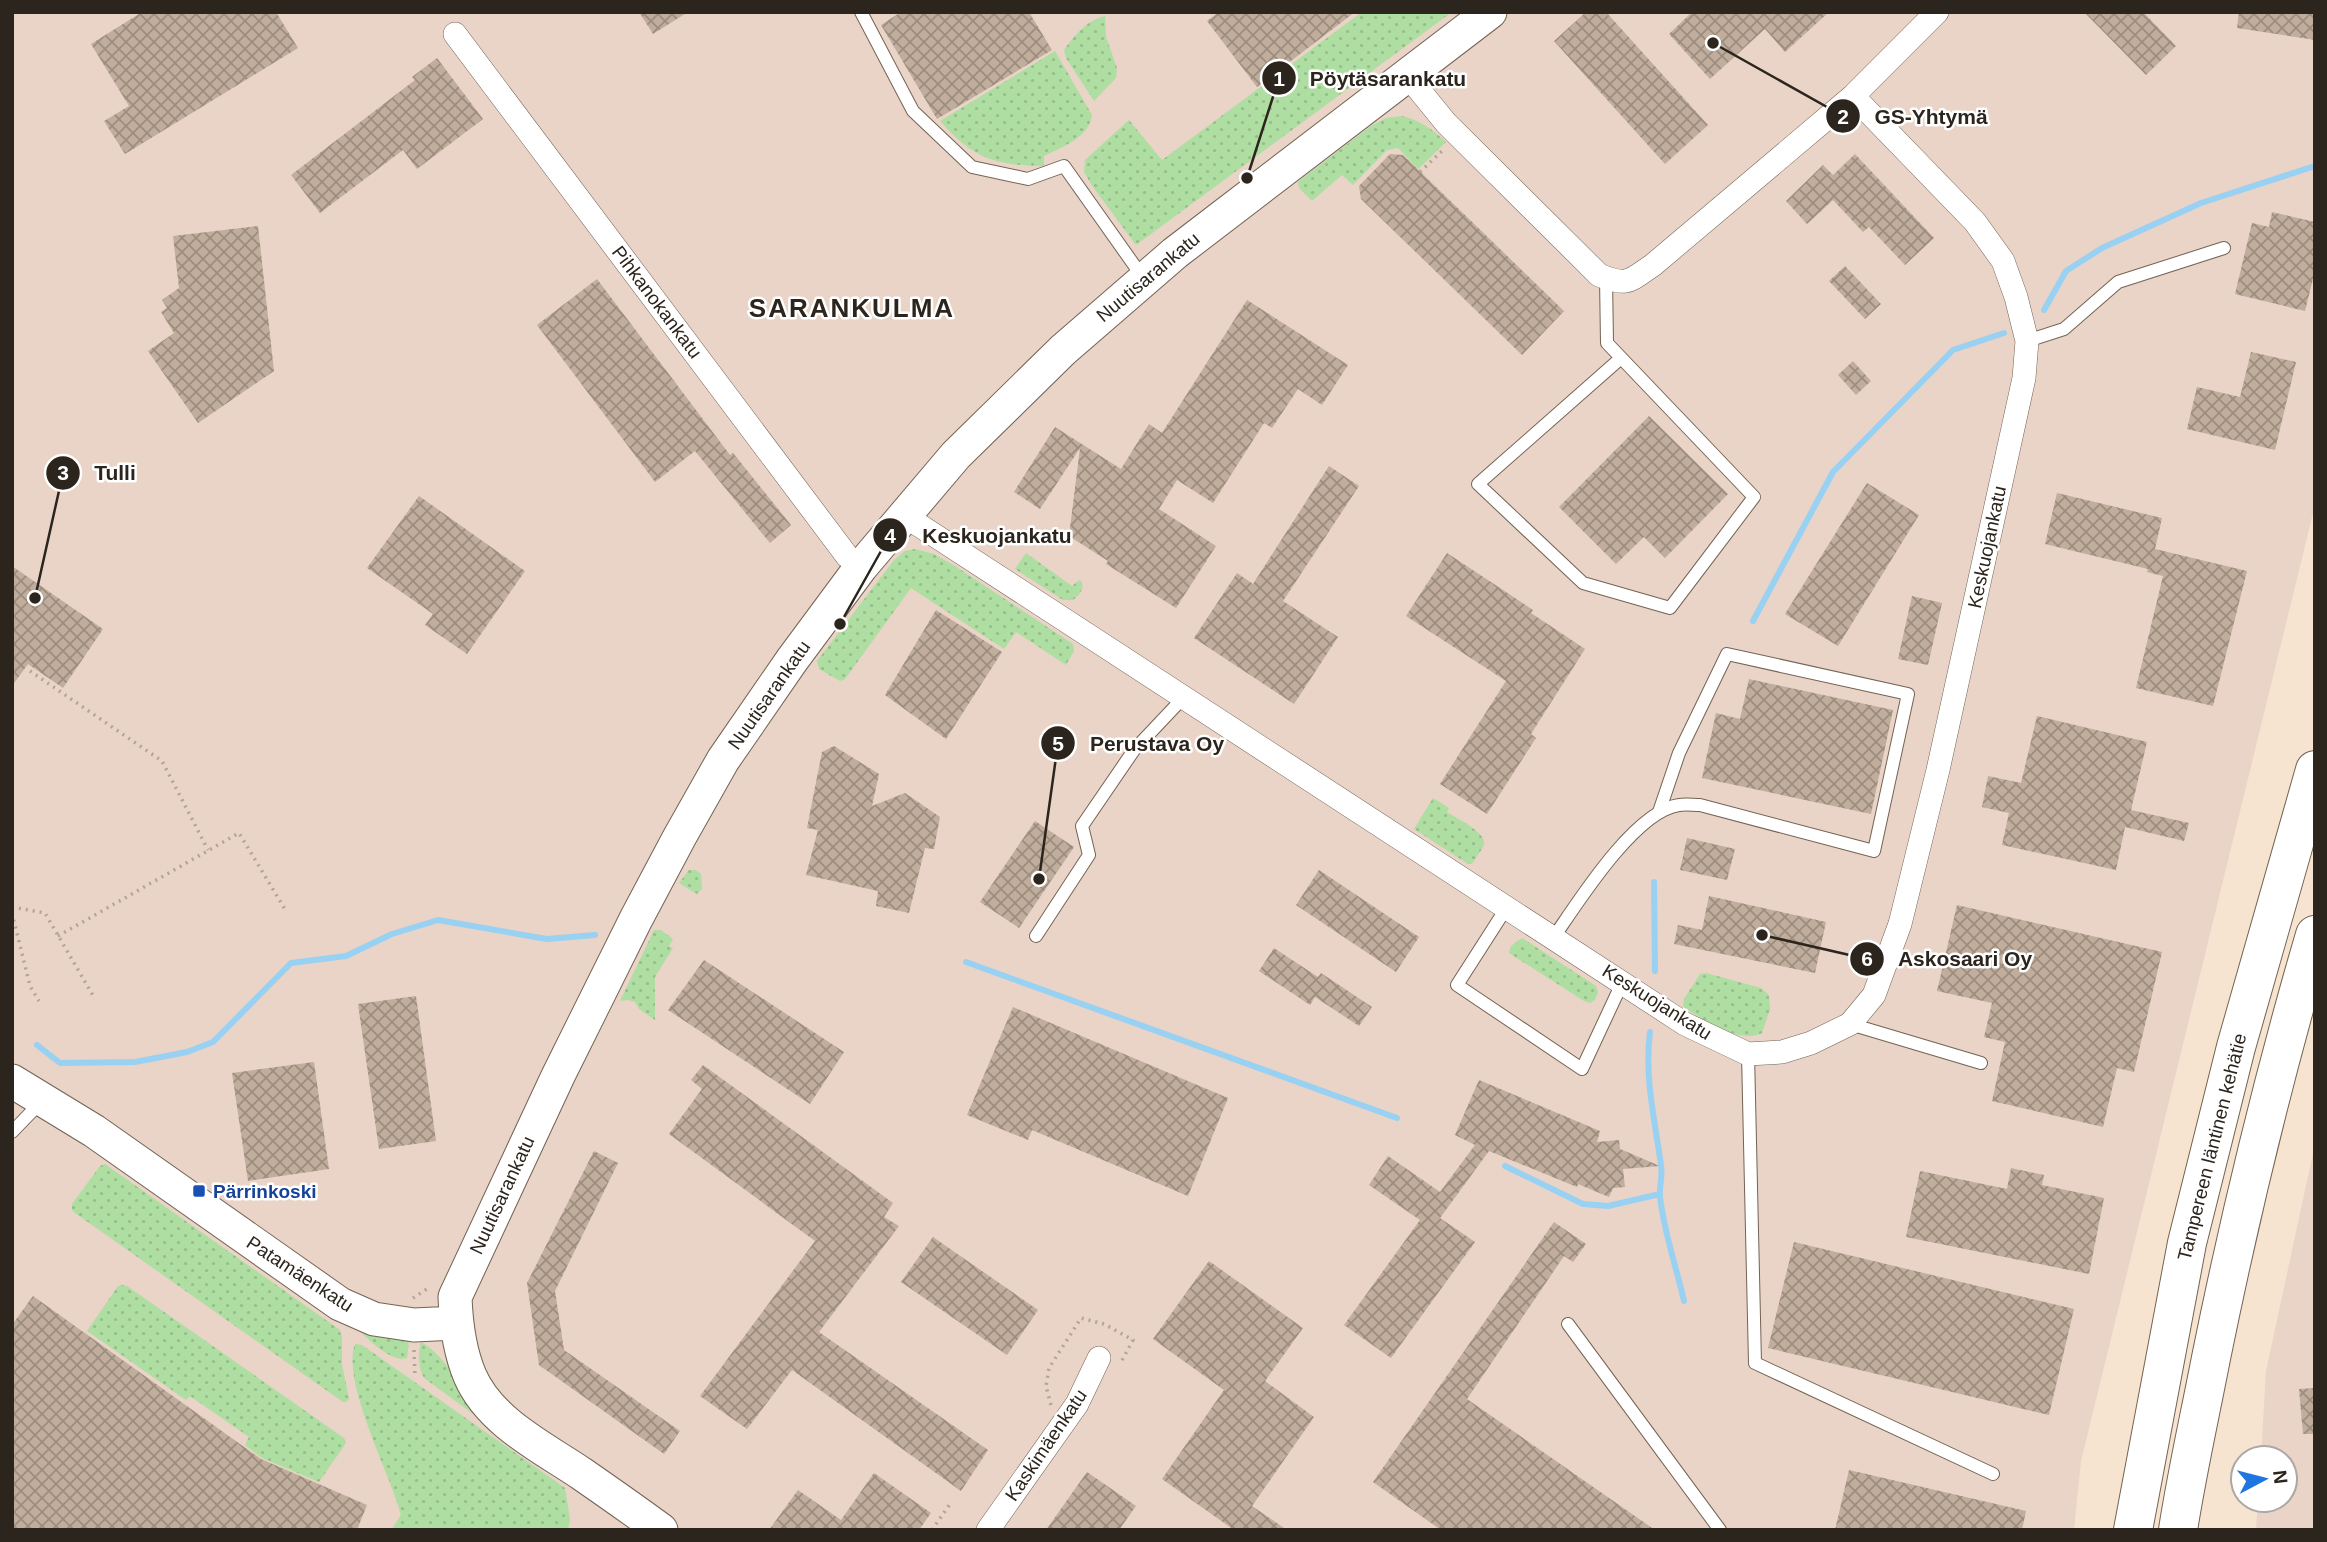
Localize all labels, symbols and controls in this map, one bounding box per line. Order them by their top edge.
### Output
callout: Pöytäsarankatu [1261,57,1481,99]
text: 1 [1273,67,1285,90]
text: Pöytäsarankatu [1310,67,1466,90]
callout: GS-Yhtymä [1826,95,2002,137]
text: 2 [1837,105,1849,128]
text: GS-Yhtymä [1874,105,1988,128]
street label: Nuutisarankatu [1092,228,1204,326]
street label: Pihkanokankatu [608,242,706,362]
district label: SARANKULMA [749,293,955,323]
callout: Tulli [45,452,150,494]
text: 3 [57,461,69,484]
text: Tulli [94,461,136,484]
street label: Keskuojankatu [1964,484,2010,610]
callout: Keskuojankatu [873,514,1085,556]
text: 4 [884,524,896,547]
text: Keskuojankatu [922,524,1072,547]
street label: Nuutisarankatu [724,637,814,753]
callout: Perustava Oy [1040,722,1238,764]
text: 5 [1052,732,1064,755]
text: Perustava Oy [1090,732,1224,755]
callout: Askosaari Oy [1849,938,2046,980]
text: 6 [1861,947,1873,970]
text: Askosaari Oy [1898,947,2032,970]
street label: Keskuojankatu [1599,960,1715,1044]
street label: Tampereen läntinen kehätie [2174,1031,2250,1263]
street label: Nuutisarankatu [465,1133,539,1257]
place label: Pärrinkoski [213,1181,317,1202]
marker: Pärrinkoski [191,1183,207,1199]
street label: Patamäenkatu [243,1232,357,1316]
street label: Kaskimäenkatu [1001,1385,1091,1505]
north arrow [2229,1444,2299,1514]
text: N [2269,1469,2292,1485]

